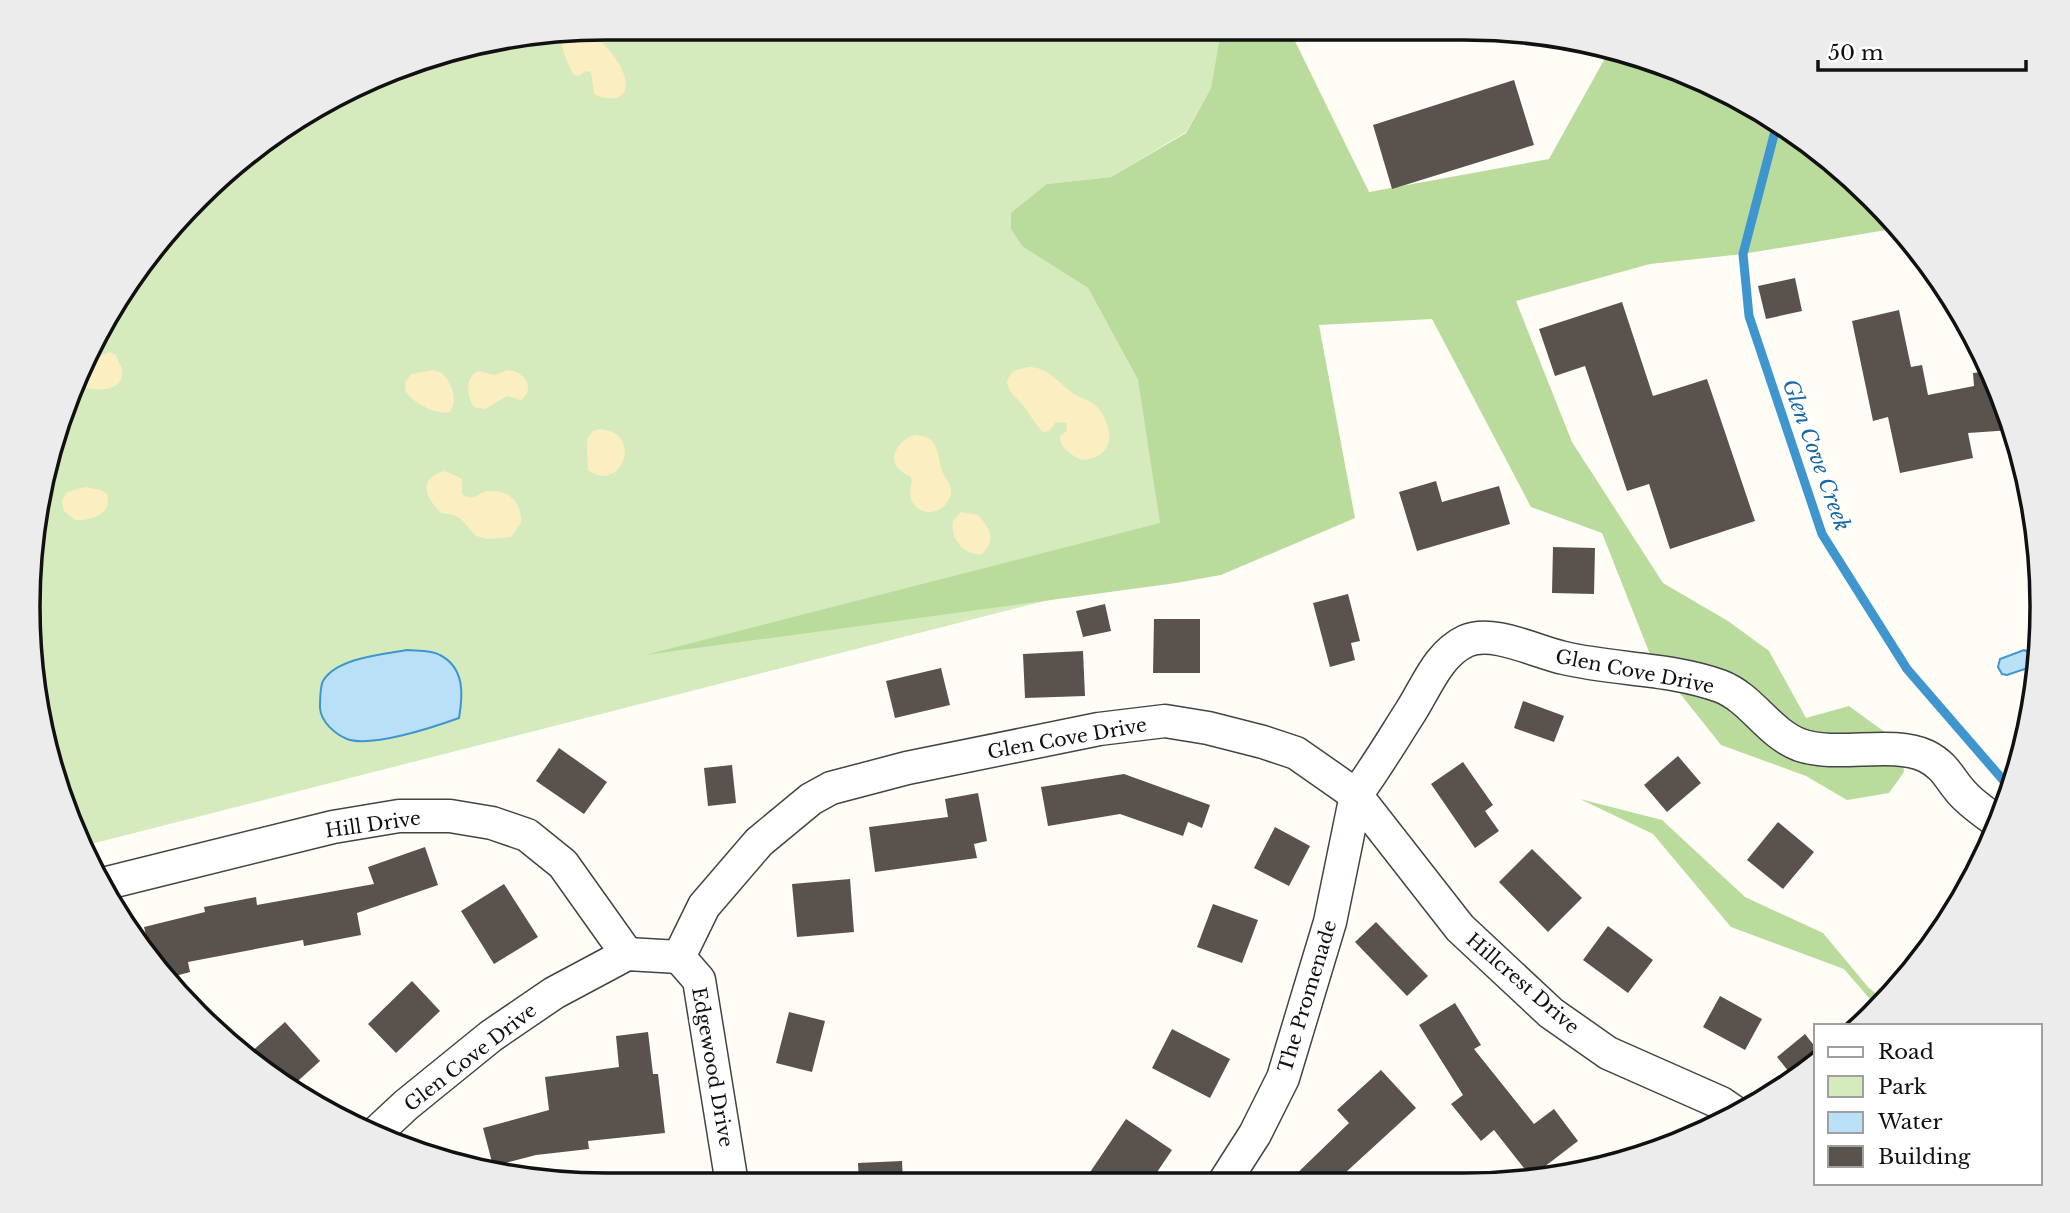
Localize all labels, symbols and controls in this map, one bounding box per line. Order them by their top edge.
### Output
scale bar [1818,28,2026,72]
text: 50 m [1828,40,1884,66]
water label: Glen Cove Creek [1776,376,1856,534]
street label: Glen Cove Drive [1554,645,1716,698]
street label: Glen Cove Drive [986,713,1148,764]
street label: Hill Drive [324,806,422,843]
street label: The Promenade [1273,917,1342,1075]
street label: Hillcrest Drive [1462,928,1584,1039]
street label: Edgewood Drive [687,985,738,1149]
street label: Glen Cove Drive [400,999,541,1116]
legend [1814,1024,2042,1185]
text: Road [1878,1039,1934,1065]
text: Park [1878,1074,1927,1100]
text: Water [1877,1109,1942,1135]
text: Building [1878,1144,1971,1170]

